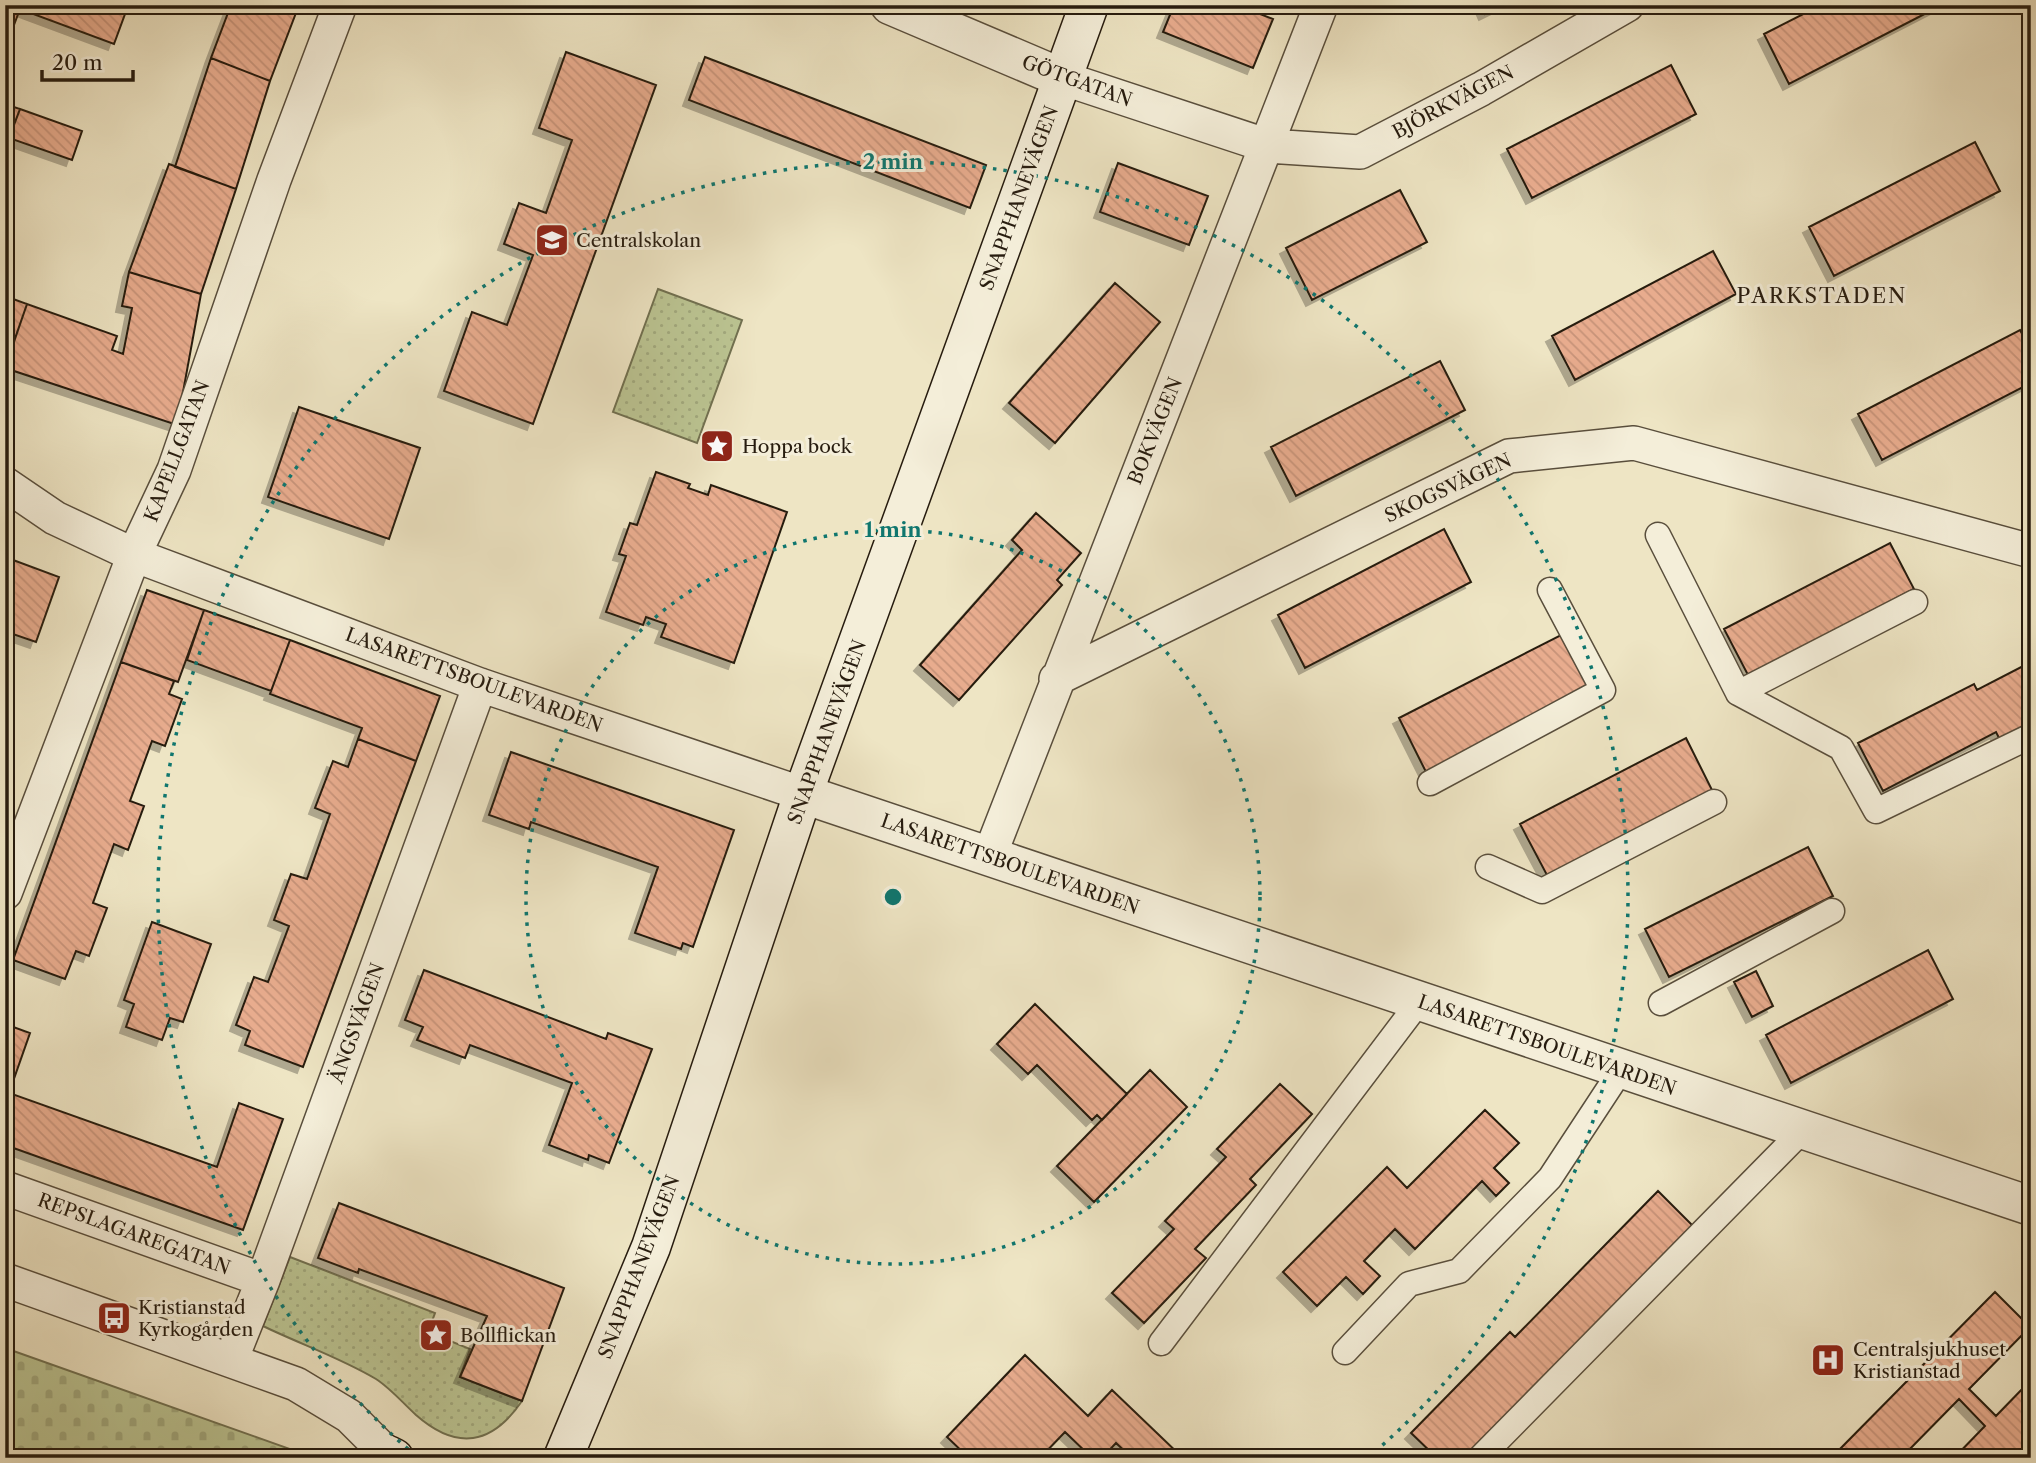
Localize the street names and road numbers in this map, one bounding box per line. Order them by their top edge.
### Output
street label: GÖTGATAN [1019,50,1135,112]
street label: BJÖRKVÄGEN [1388,60,1518,144]
street label: SNAPPHANEVÄGEN [975,103,1063,293]
street label: BOKVÄGEN [1123,374,1187,488]
street label: KAPELLGATAN [139,377,215,525]
street label: SKOGSVÄGEN [1381,449,1515,527]
street label: LASARETTSBOULEVARDEN [342,623,606,737]
street label: SNAPPHANEVÄGEN [783,637,871,827]
street label: LASARETTSBOULEVARDEN [878,809,1142,919]
street label: ÄNGSVÄGEN [324,960,389,1087]
street label: LASARETTSBOULEVARDEN [1415,990,1679,1100]
street label: SNAPPHANEVÄGEN [593,1172,685,1362]
street label: REPSLAGAREGATAN [35,1188,233,1280]

